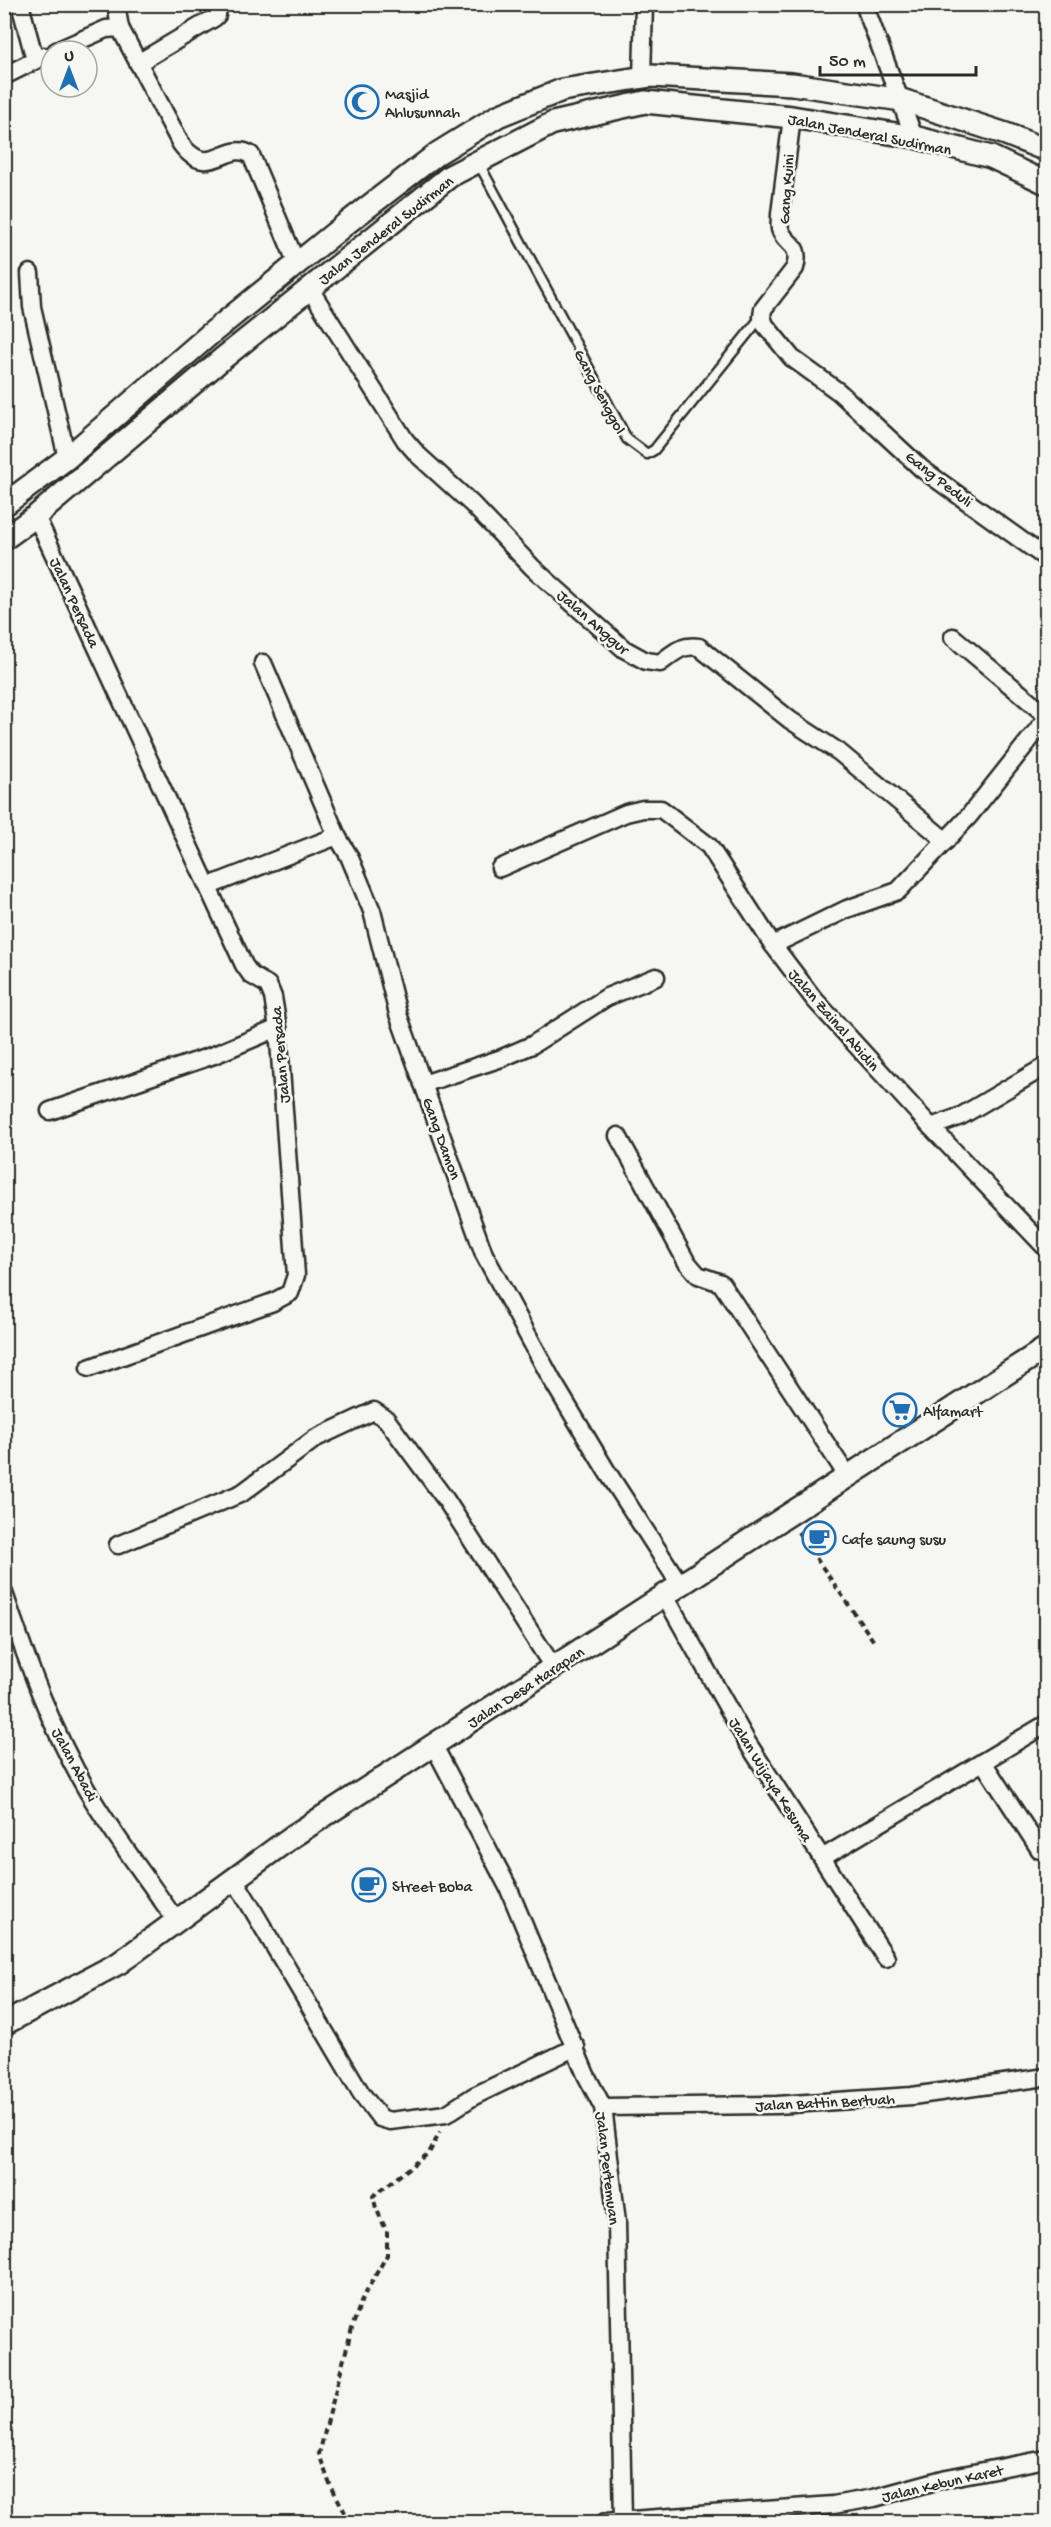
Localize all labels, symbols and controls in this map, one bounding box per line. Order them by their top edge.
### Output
north arrow [39,39,99,99]
scale bar [820,39,976,77]
text: U [64,48,74,67]
text: 50 m [829,52,866,73]
mosque icon: Masjid Ahlusunnah [344,84,380,120]
place label: Masjid Ahlusunnah [385,87,461,124]
street label: Jalan Jenderal Sudirman [786,111,953,162]
street label: Gang Kuini [777,154,800,225]
street label: Jalan Jenderal Sudirman [316,173,459,290]
street label: Gang Senggol [568,347,628,438]
street label: Gang Peduli [900,449,975,513]
street label: Jalan Persada [44,556,102,652]
street label: Jalan Anggur [552,587,633,661]
street label: Jalan Zainal Abidin [783,966,882,1077]
street label: Jalan Persada [269,1004,296,1104]
street label: Gang Damon [416,1096,463,1183]
supermarket icon: Alfamart [882,1392,918,1428]
place label: Alfamart [923,1404,984,1423]
cafe icon: Cafe saung susu [801,1520,837,1556]
place label: Cafe saung susu [842,1532,947,1551]
street label: Jalan Desa Harapan [465,1644,589,1734]
street label: Jalan Wijaya Kesuma [723,1715,816,1847]
street label: Jalan Abadi [46,1726,100,1806]
cafe icon: Street Boba [351,1867,387,1903]
place label: Street Boba [392,1879,473,1898]
street label: Jalan Battin Bertuah [755,2091,896,2118]
street label: Jalan Pertemuan [589,2111,622,2227]
street label: Jalan Kebun Karet [880,2462,1007,2509]

